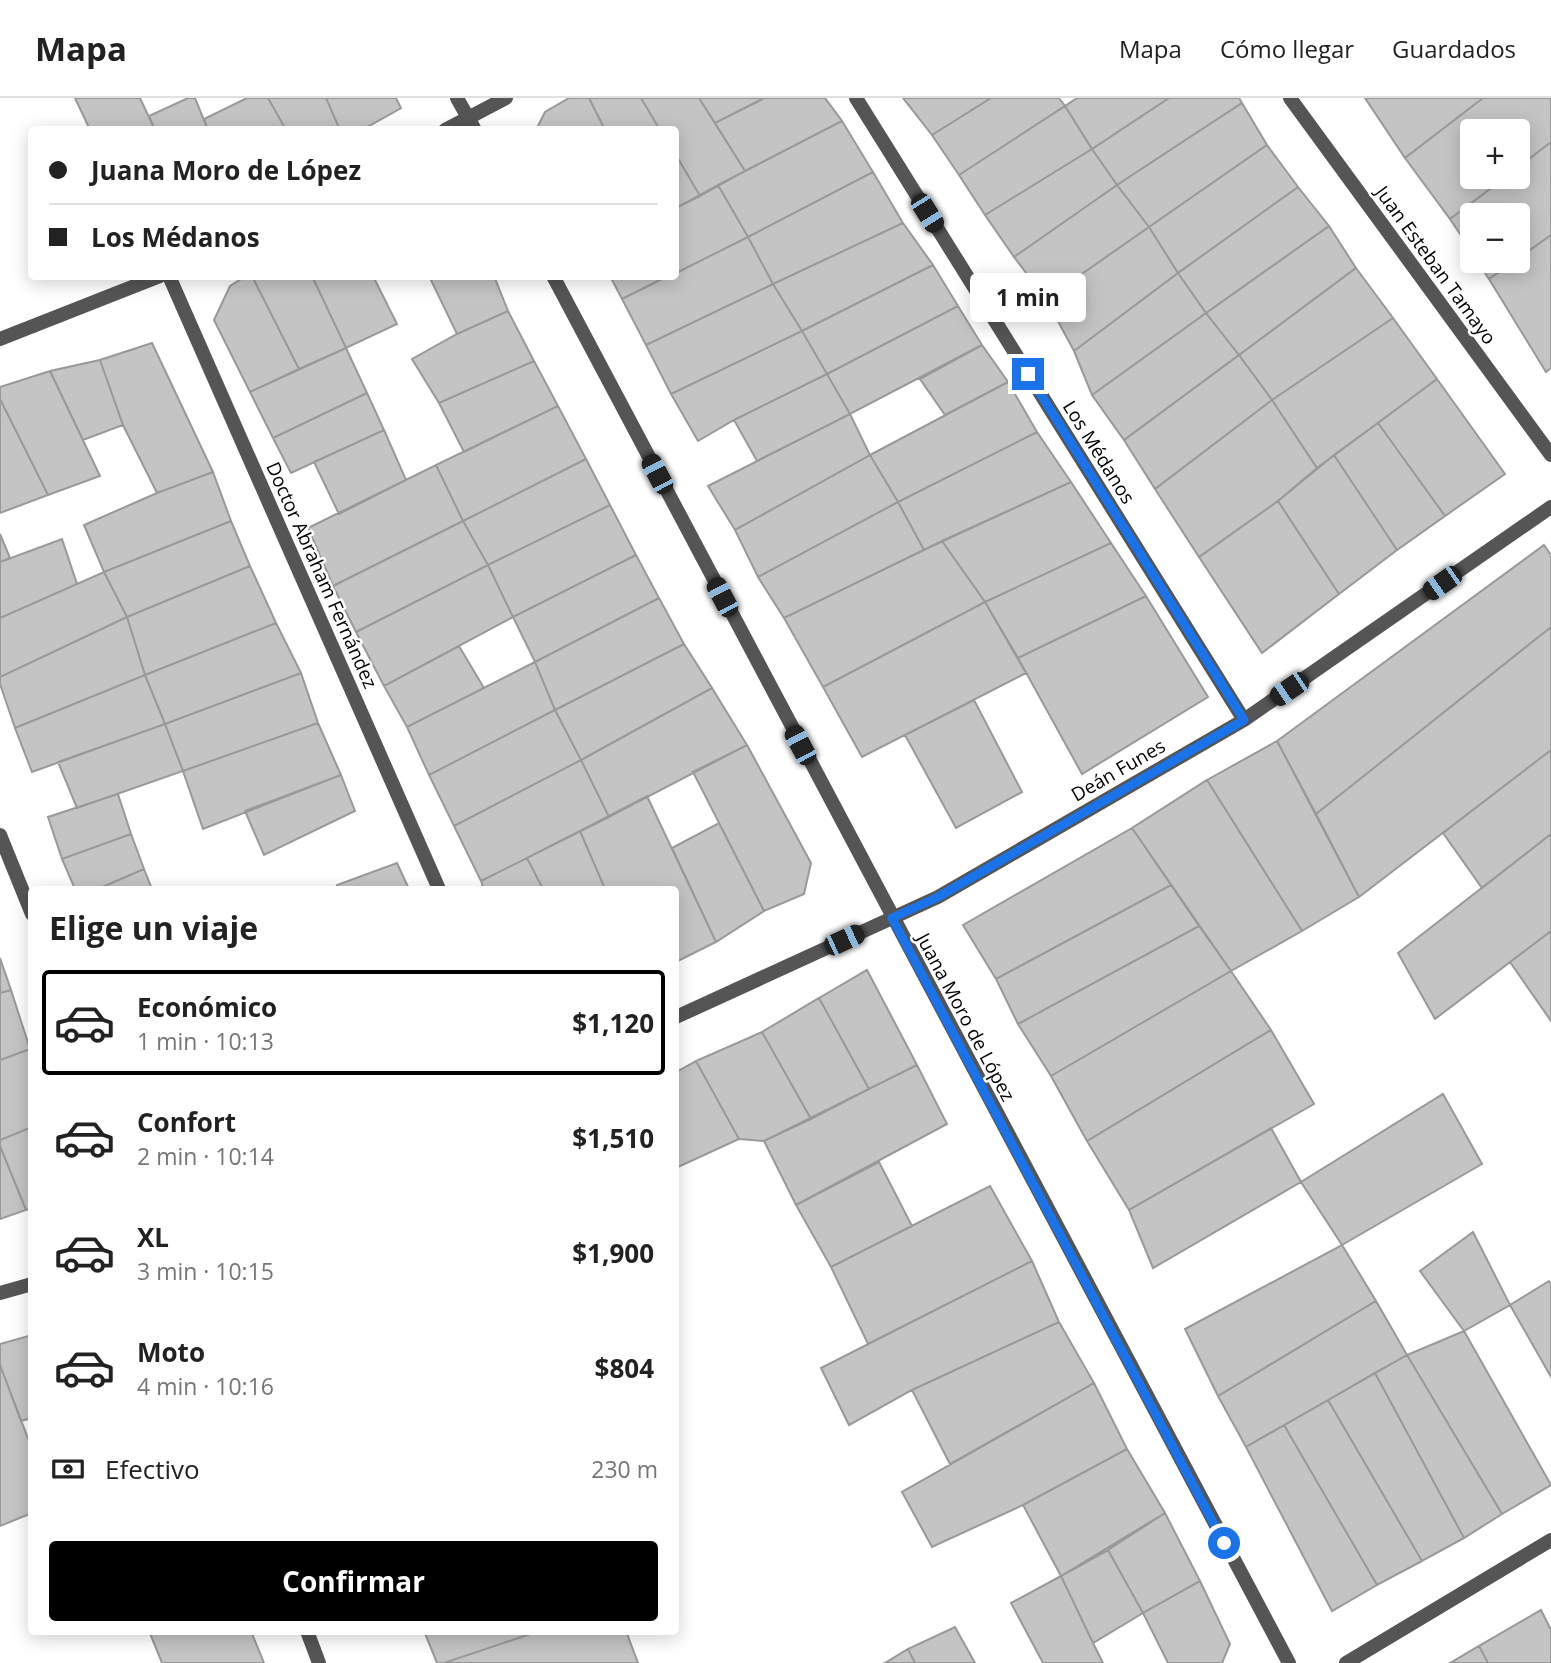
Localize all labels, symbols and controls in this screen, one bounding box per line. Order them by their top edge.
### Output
text: Mapa [35,26,127,71]
text: Mapa [1119,32,1182,65]
text: Cómo llegar [1220,32,1354,65]
text: Guardados [1392,32,1516,65]
map controls [1460,119,1530,273]
button: + [1460,119,1530,189]
text: Juana Moro de López [91,152,361,188]
street label: Juan Esteban Tamayo [1369,179,1502,349]
car [907,190,948,236]
button: − [1460,203,1530,273]
text: Los Médanos [91,219,260,255]
callout: 1 min [970,272,1086,322]
text: 1 min [996,281,1060,313]
route end [1012,358,1044,390]
street label: Los Médanos [1057,395,1141,509]
car [638,451,677,497]
street label: Doctor Abraham Fernández [260,458,384,692]
car [1419,562,1466,604]
car [703,574,742,620]
car [1266,669,1313,709]
car [781,722,820,768]
street label: Deán Funes [1066,733,1170,807]
text: Elige un viaje [49,906,258,949]
car [821,922,868,958]
street label: Juana Moro de López [910,927,1021,1106]
text: Económico [137,989,277,1025]
icon: car [53,991,116,1054]
text: $1,120 [572,1005,654,1041]
text: 1 min · 10:13 [137,1025,274,1057]
text: Confort [137,1104,236,1140]
icon: car [53,1106,116,1169]
text: $1,510 [572,1120,654,1156]
text: 2 min · 10:14 [137,1140,274,1172]
text: XL [137,1219,169,1255]
icon: car [53,1221,116,1284]
text: $1,900 [572,1235,654,1271]
text: 3 min · 10:15 [137,1255,274,1287]
text: Moto [137,1334,205,1370]
icon: car [53,1336,116,1399]
text: $804 [595,1350,654,1386]
text: 4 min · 10:16 [137,1370,274,1402]
icon: cash [49,1450,87,1488]
text: Efectivo [105,1451,200,1487]
text: 230 m [591,1453,658,1485]
route start [1208,1527,1240,1559]
button: Confirmar [49,1541,658,1621]

